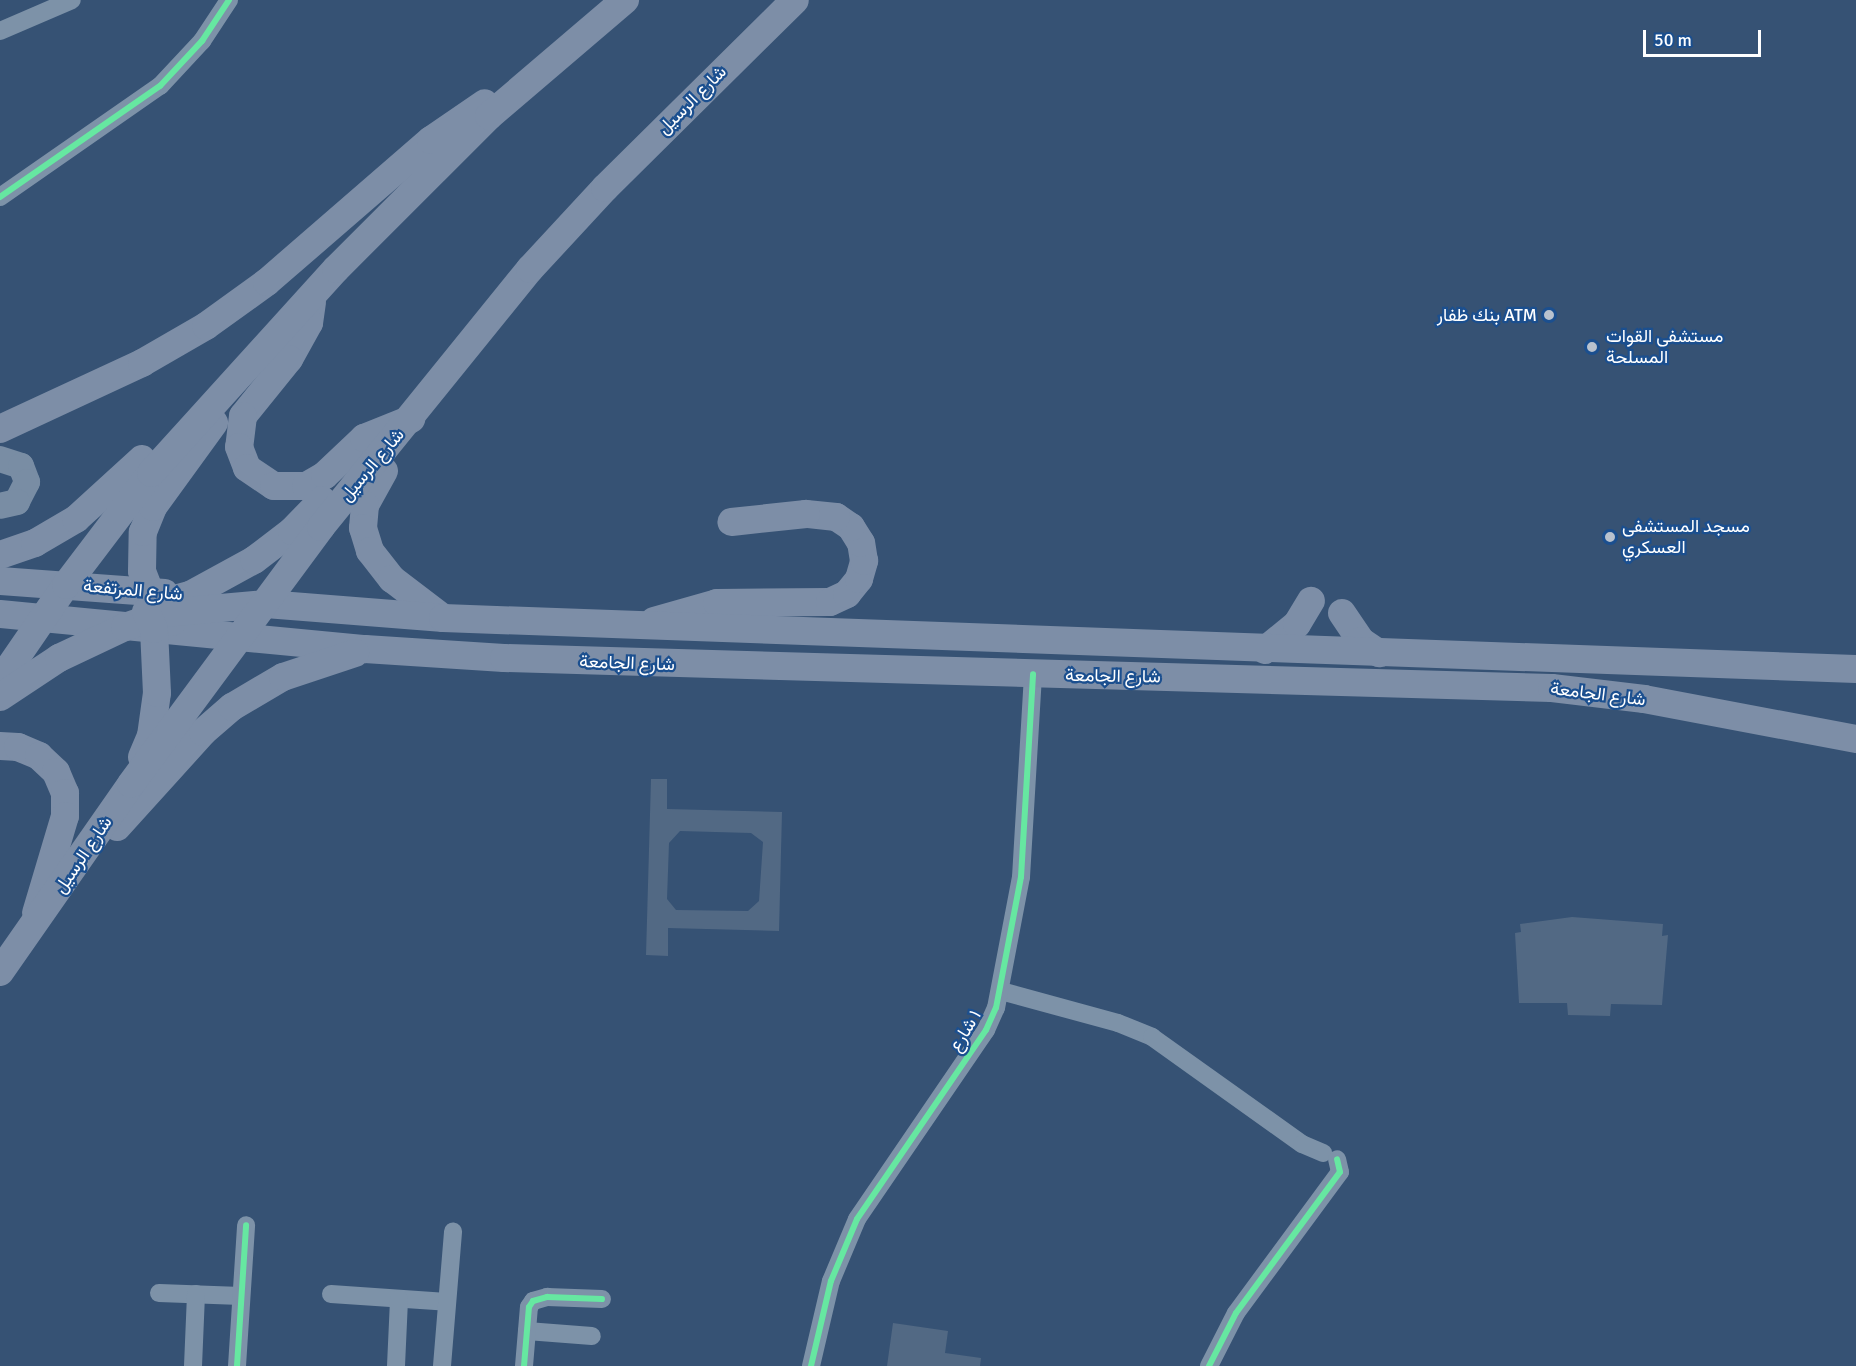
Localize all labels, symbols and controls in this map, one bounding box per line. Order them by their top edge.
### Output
scale bar [1646,18,1764,56]
text: 50 m [1654,29,1692,51]
street label: شارع الرسيل [653,61,731,139]
place label: بنك ظفار ATM [1437,304,1537,326]
marker: بنك ظفار ATM [1542,308,1556,322]
place label: مستشفى القوات المسلحة [1606,326,1723,368]
marker: مستشفى القوات المسلحة [1583,338,1601,356]
street label: شارع الرسيل [335,424,409,506]
place label: مسجد المستشفى العسكري [1622,516,1750,558]
marker: مسجد المستشفى العسكري [1603,530,1617,544]
street label: شارع المرتفعة [82,575,184,605]
street label: شارع الجامعة [579,651,675,675]
street label: شارع الجامعة [1065,664,1161,688]
street label: شارع الجامعة [1549,677,1647,711]
street label: شارع الرسيل [49,812,117,898]
street label: ١ شارع [944,1006,986,1056]

